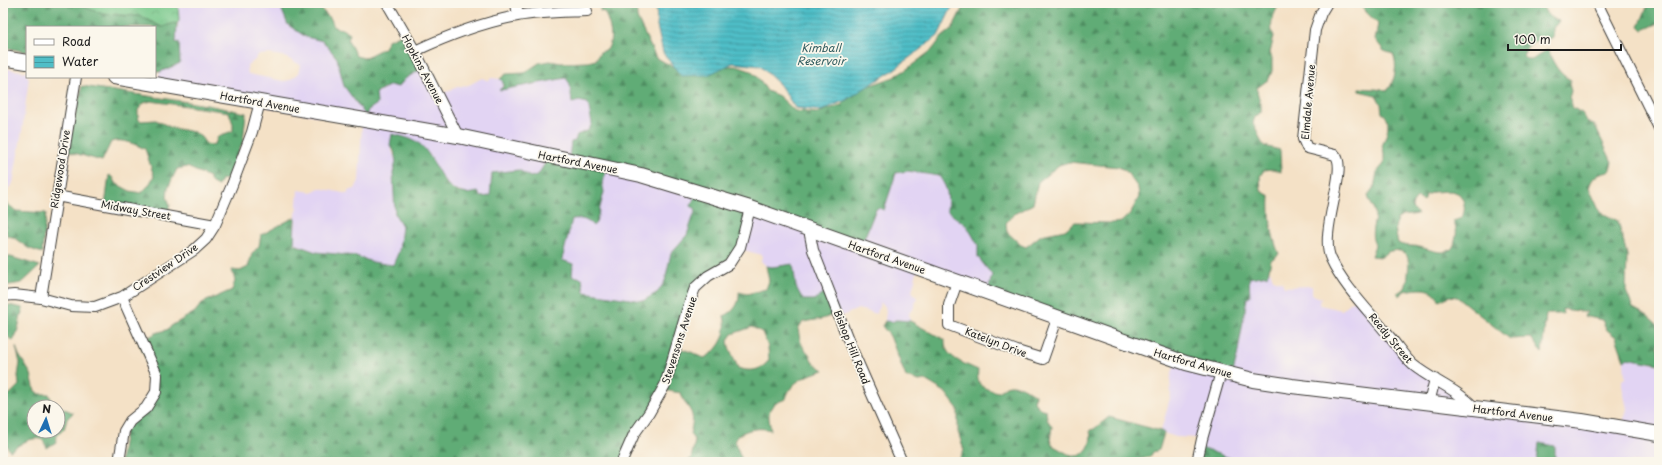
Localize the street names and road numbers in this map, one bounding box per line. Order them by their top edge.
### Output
street label: Hopkins Avenue [399,31,448,107]
street label: Elmdale Avenue [1297,64,1318,140]
street label: Hartford Avenue [219,87,302,116]
street label: Ridgewood Drive [46,129,73,209]
street label: Hartford Avenue [537,146,620,177]
street label: Midway Street [100,196,172,223]
street label: Hartford Avenue [846,236,928,277]
street label: Crestview Drive [129,239,200,294]
street label: Stevensons Avenue [657,294,700,386]
street label: Bishop Hill Road [831,308,874,386]
street label: Reedy Street [1366,309,1417,366]
street label: Katelyn Drive [963,323,1029,361]
street label: Hartford Avenue [1152,344,1235,381]
street label: Hartford Avenue [1472,400,1555,425]

